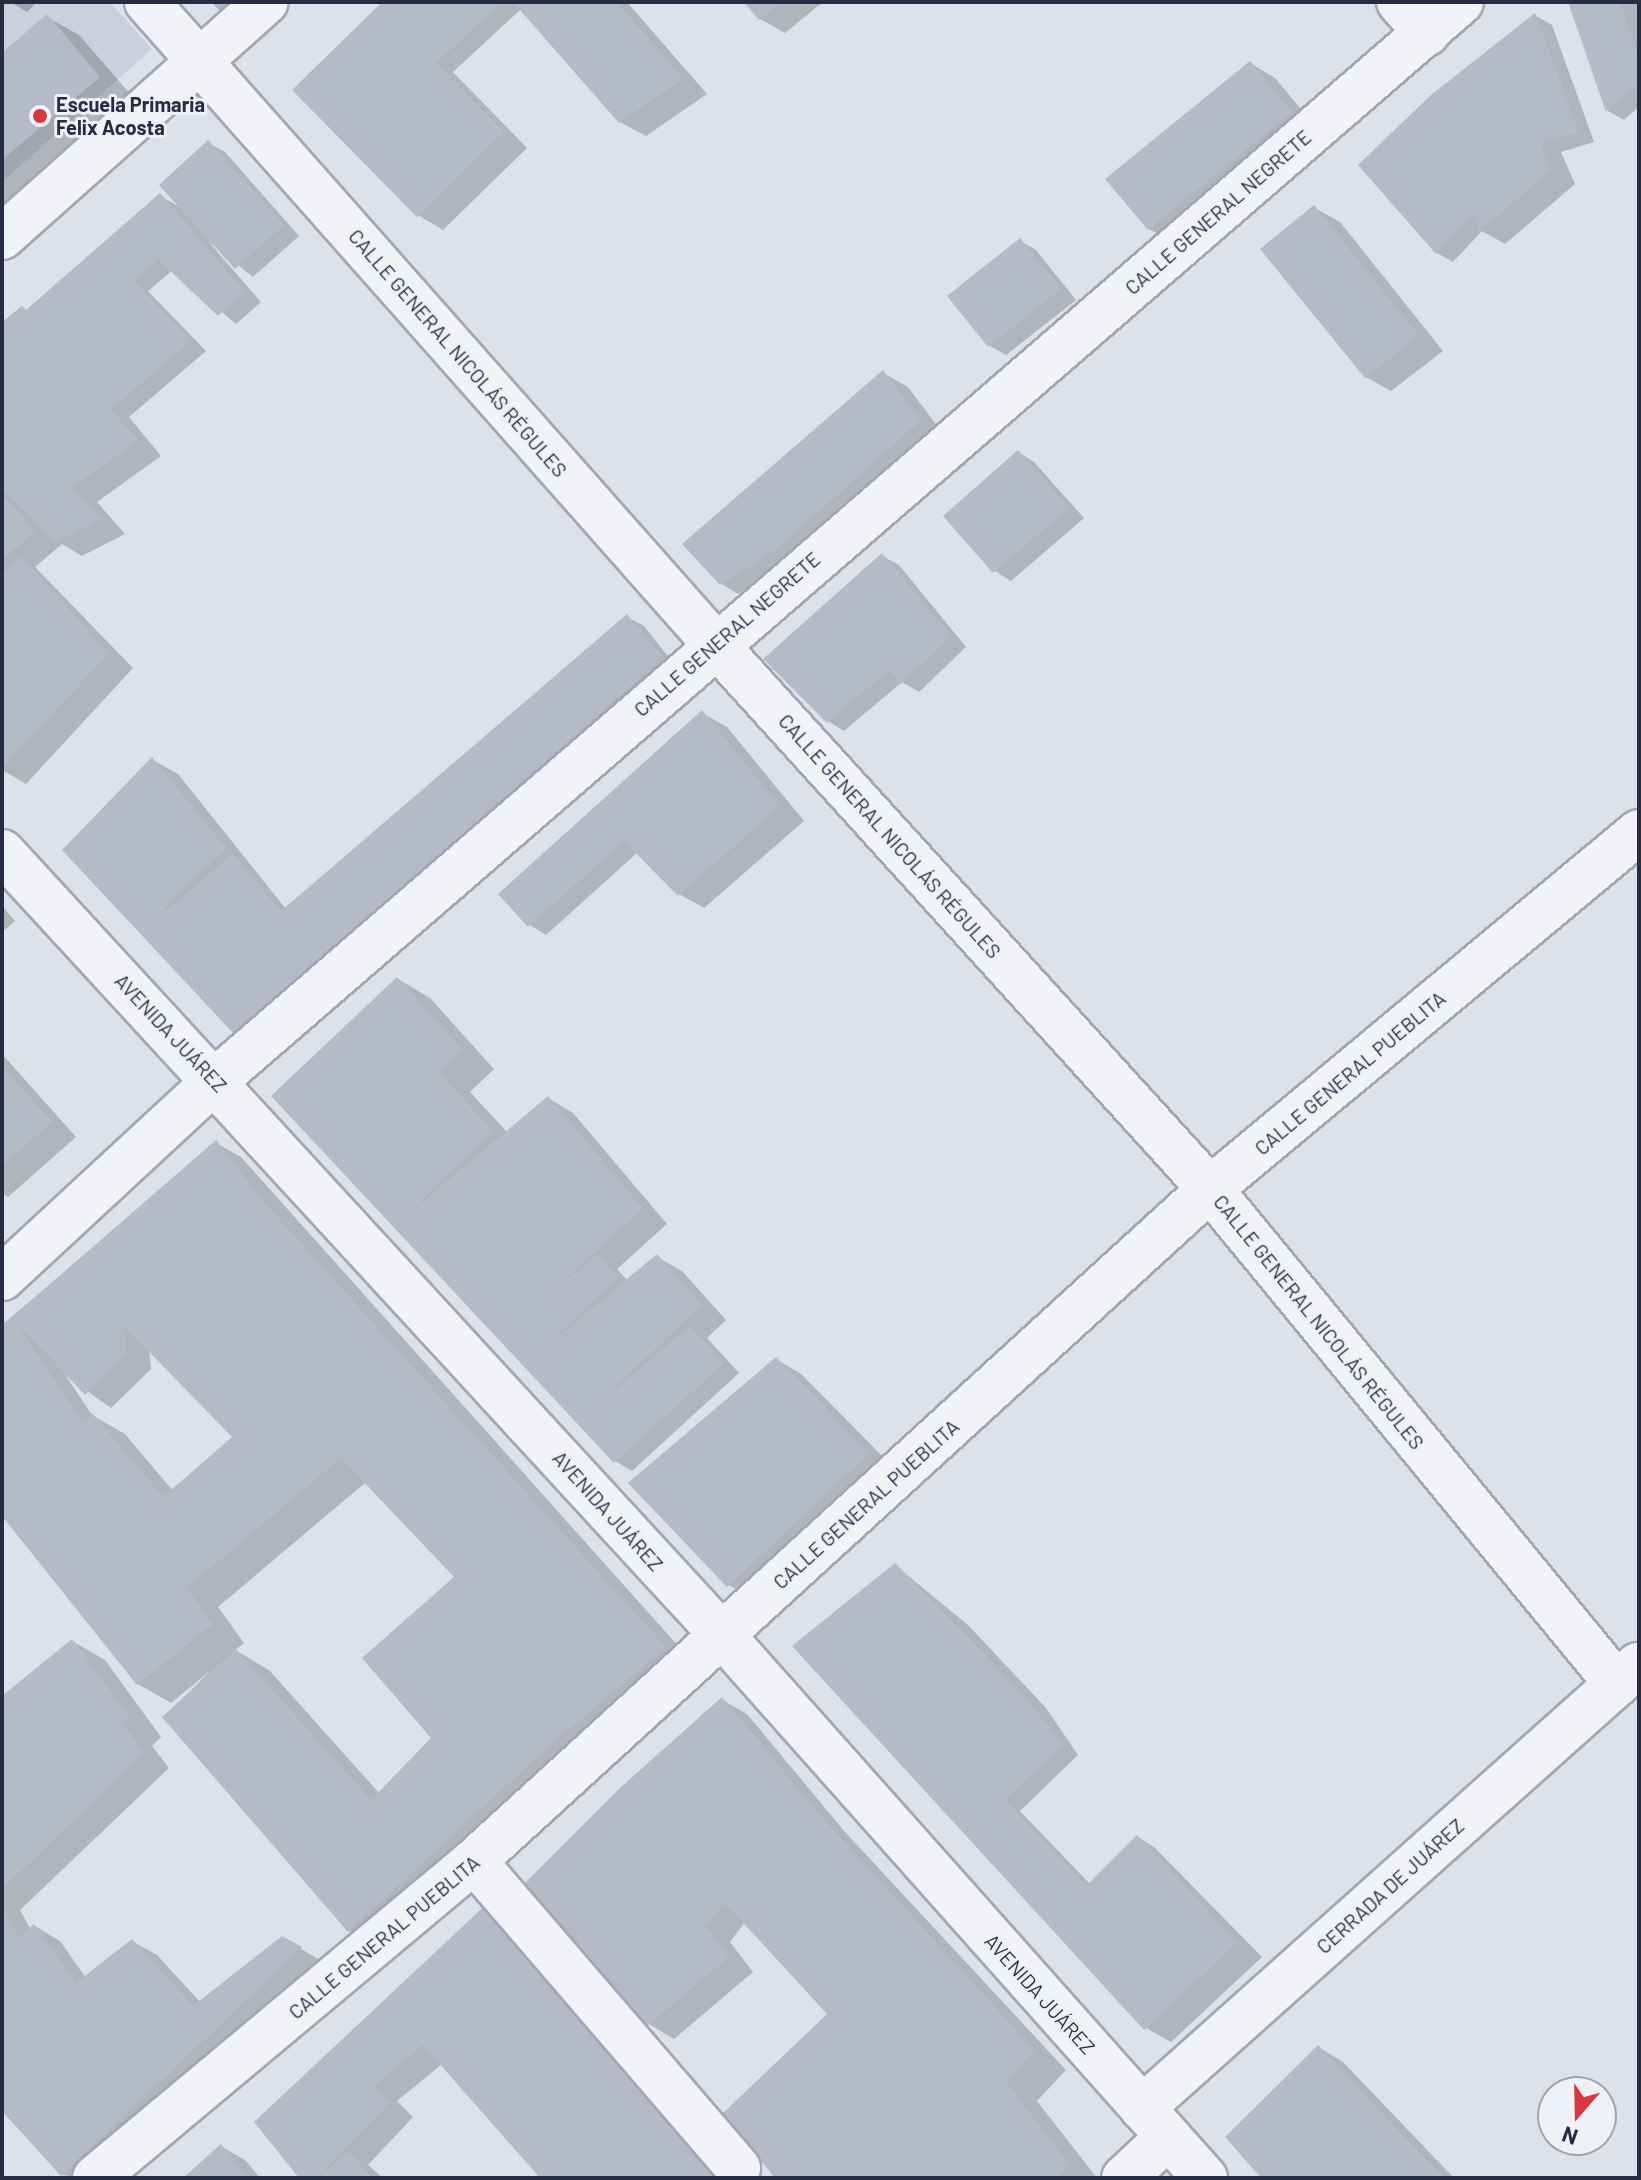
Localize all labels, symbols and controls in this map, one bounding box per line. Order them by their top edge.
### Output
place label: Escuela Primaria Felix Acosta [56,92,205,139]
marker: Escuela Primaria Felix Acosta [31,107,49,125]
street label: CALLE GENERAL NEGRETE [1120,125,1316,299]
street label: CALLE GENERAL NICOLÁS RÉGULES [344,224,572,482]
street label: CALLE GENERAL NEGRETE [629,547,825,721]
street label: CALLE GENERAL NICOLÁS RÉGULES [774,709,1006,963]
street label: AVENIDA JUÁREZ [110,969,232,1097]
street label: CALLE GENERAL PUEBLITA [1250,986,1450,1160]
street label: CALLE GENERAL NICOLÁS RÉGULES [1209,1190,1429,1454]
street label: CALLE GENERAL PUEBLITA [768,1414,964,1594]
street label: AVENIDA JUÁREZ [548,1446,668,1576]
street label: CERRADA DE JUÁREZ [1311,1814,1469,1958]
street label: CALLE GENERAL PUEBLITA [284,1850,484,2024]
street label: AVENIDA JUÁREZ [980,1929,1100,2059]
north arrow [1537,2076,1617,2156]
text: N [1558,2122,1581,2151]

